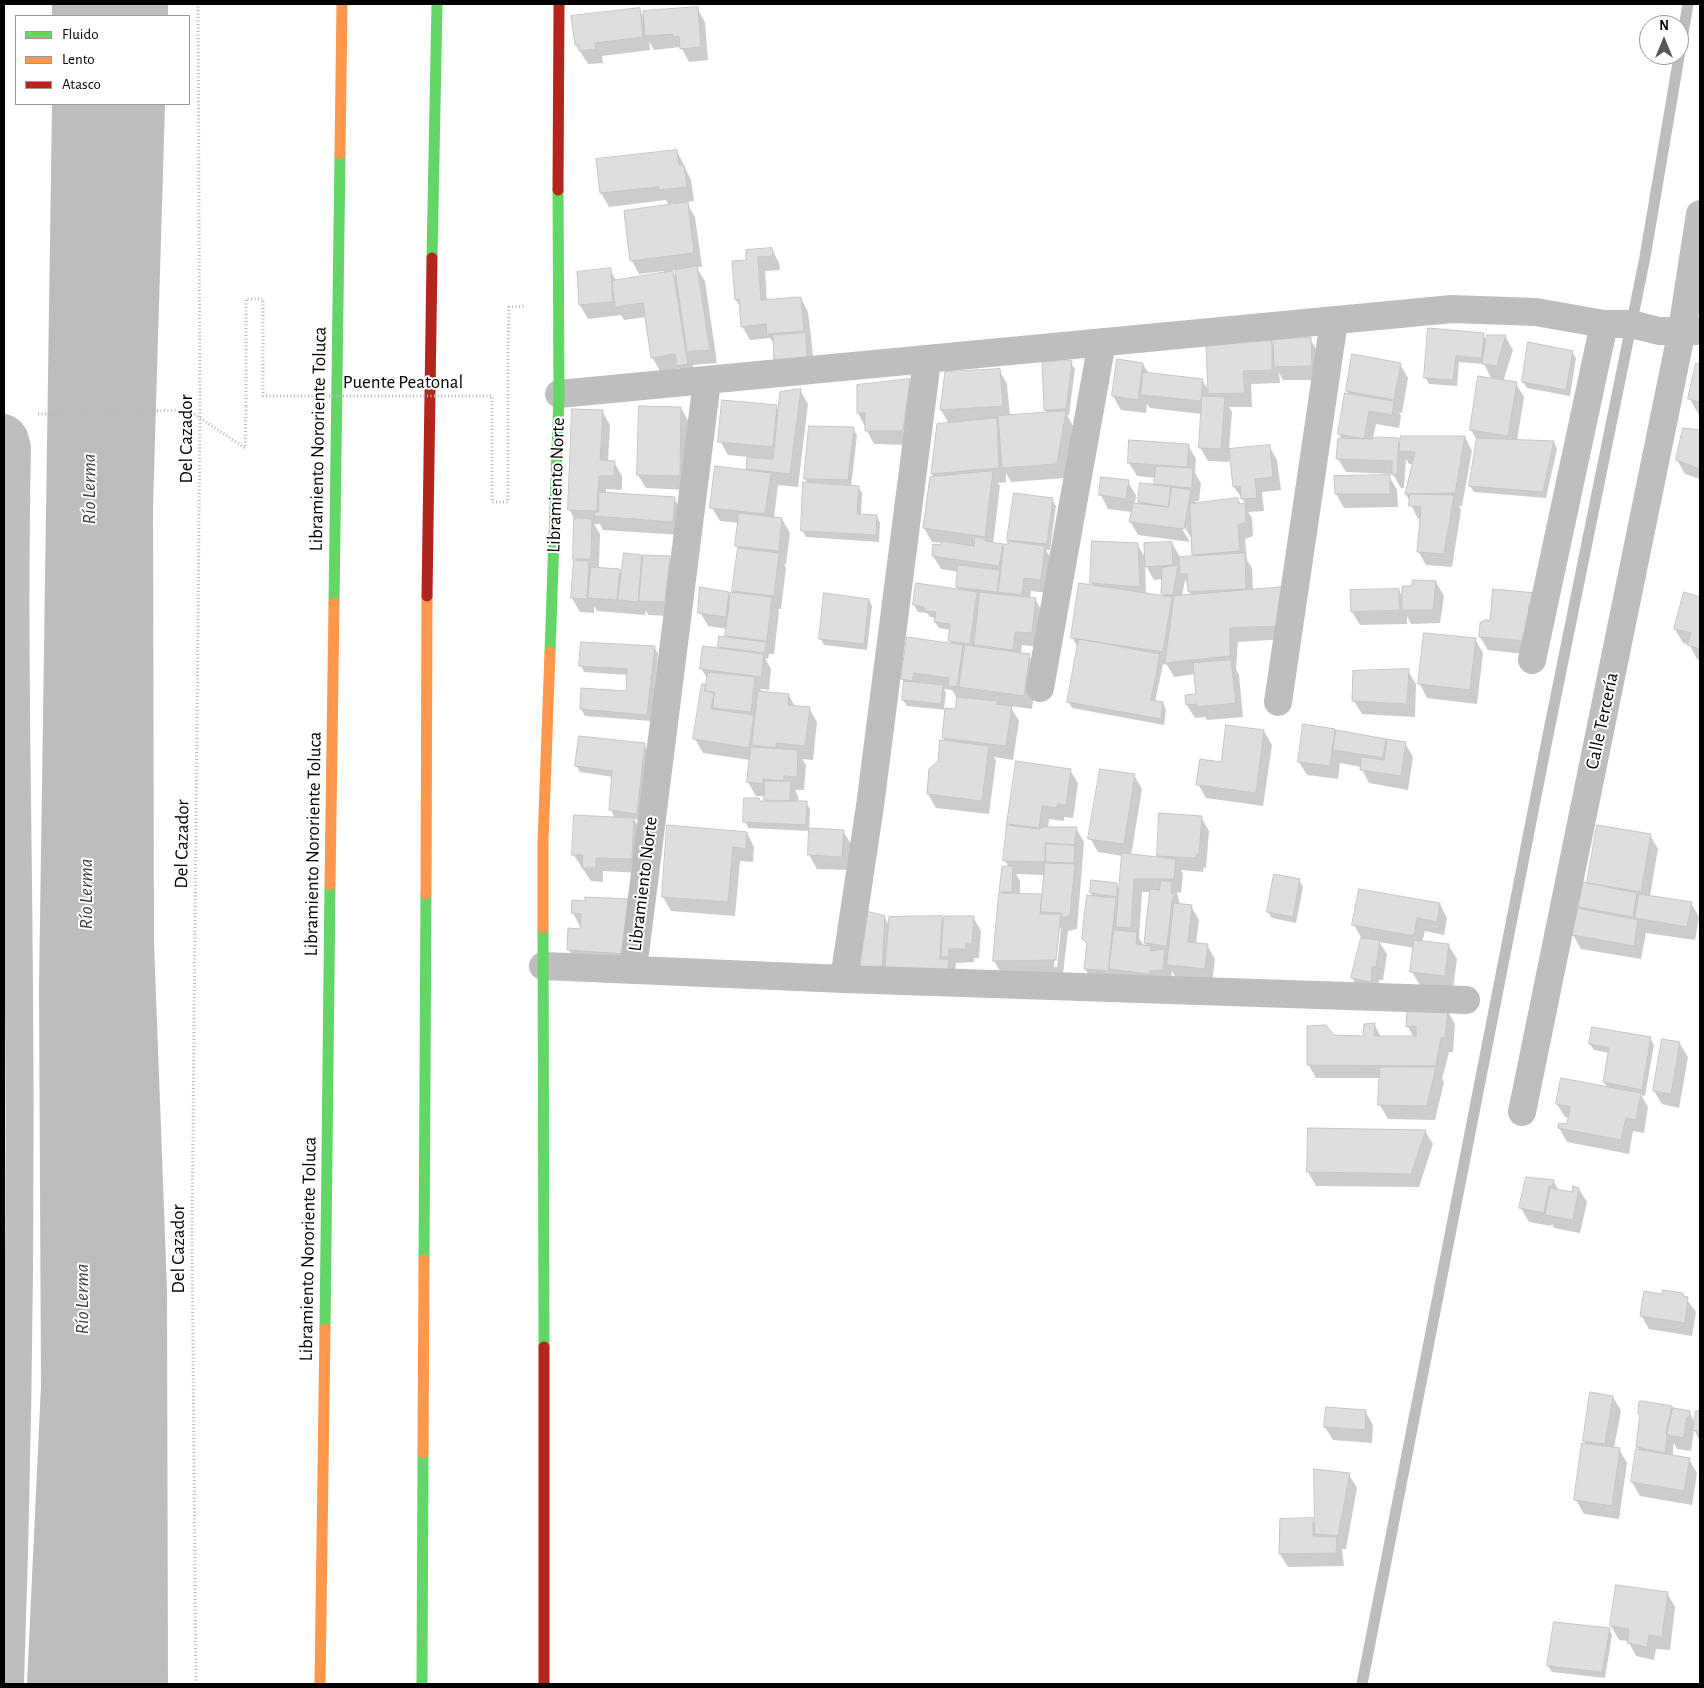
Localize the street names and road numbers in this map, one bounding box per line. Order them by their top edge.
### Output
street label: Libramiento Nororiente Toluca [305,326,331,552]
street label: Puente Peatonal [343,371,463,393]
street label: Del Cazador [175,394,197,484]
street label: Libramiento Norte [542,417,570,553]
street label: Calle Tercería [1581,670,1623,772]
street label: Libramiento Nororiente Toluca [300,731,326,957]
street label: Del Cazador [170,799,194,889]
street label: Libramiento Norte [623,815,663,953]
street label: Libramiento Nororiente Toluca [295,1136,321,1362]
street label: Del Cazador [167,1204,189,1294]

